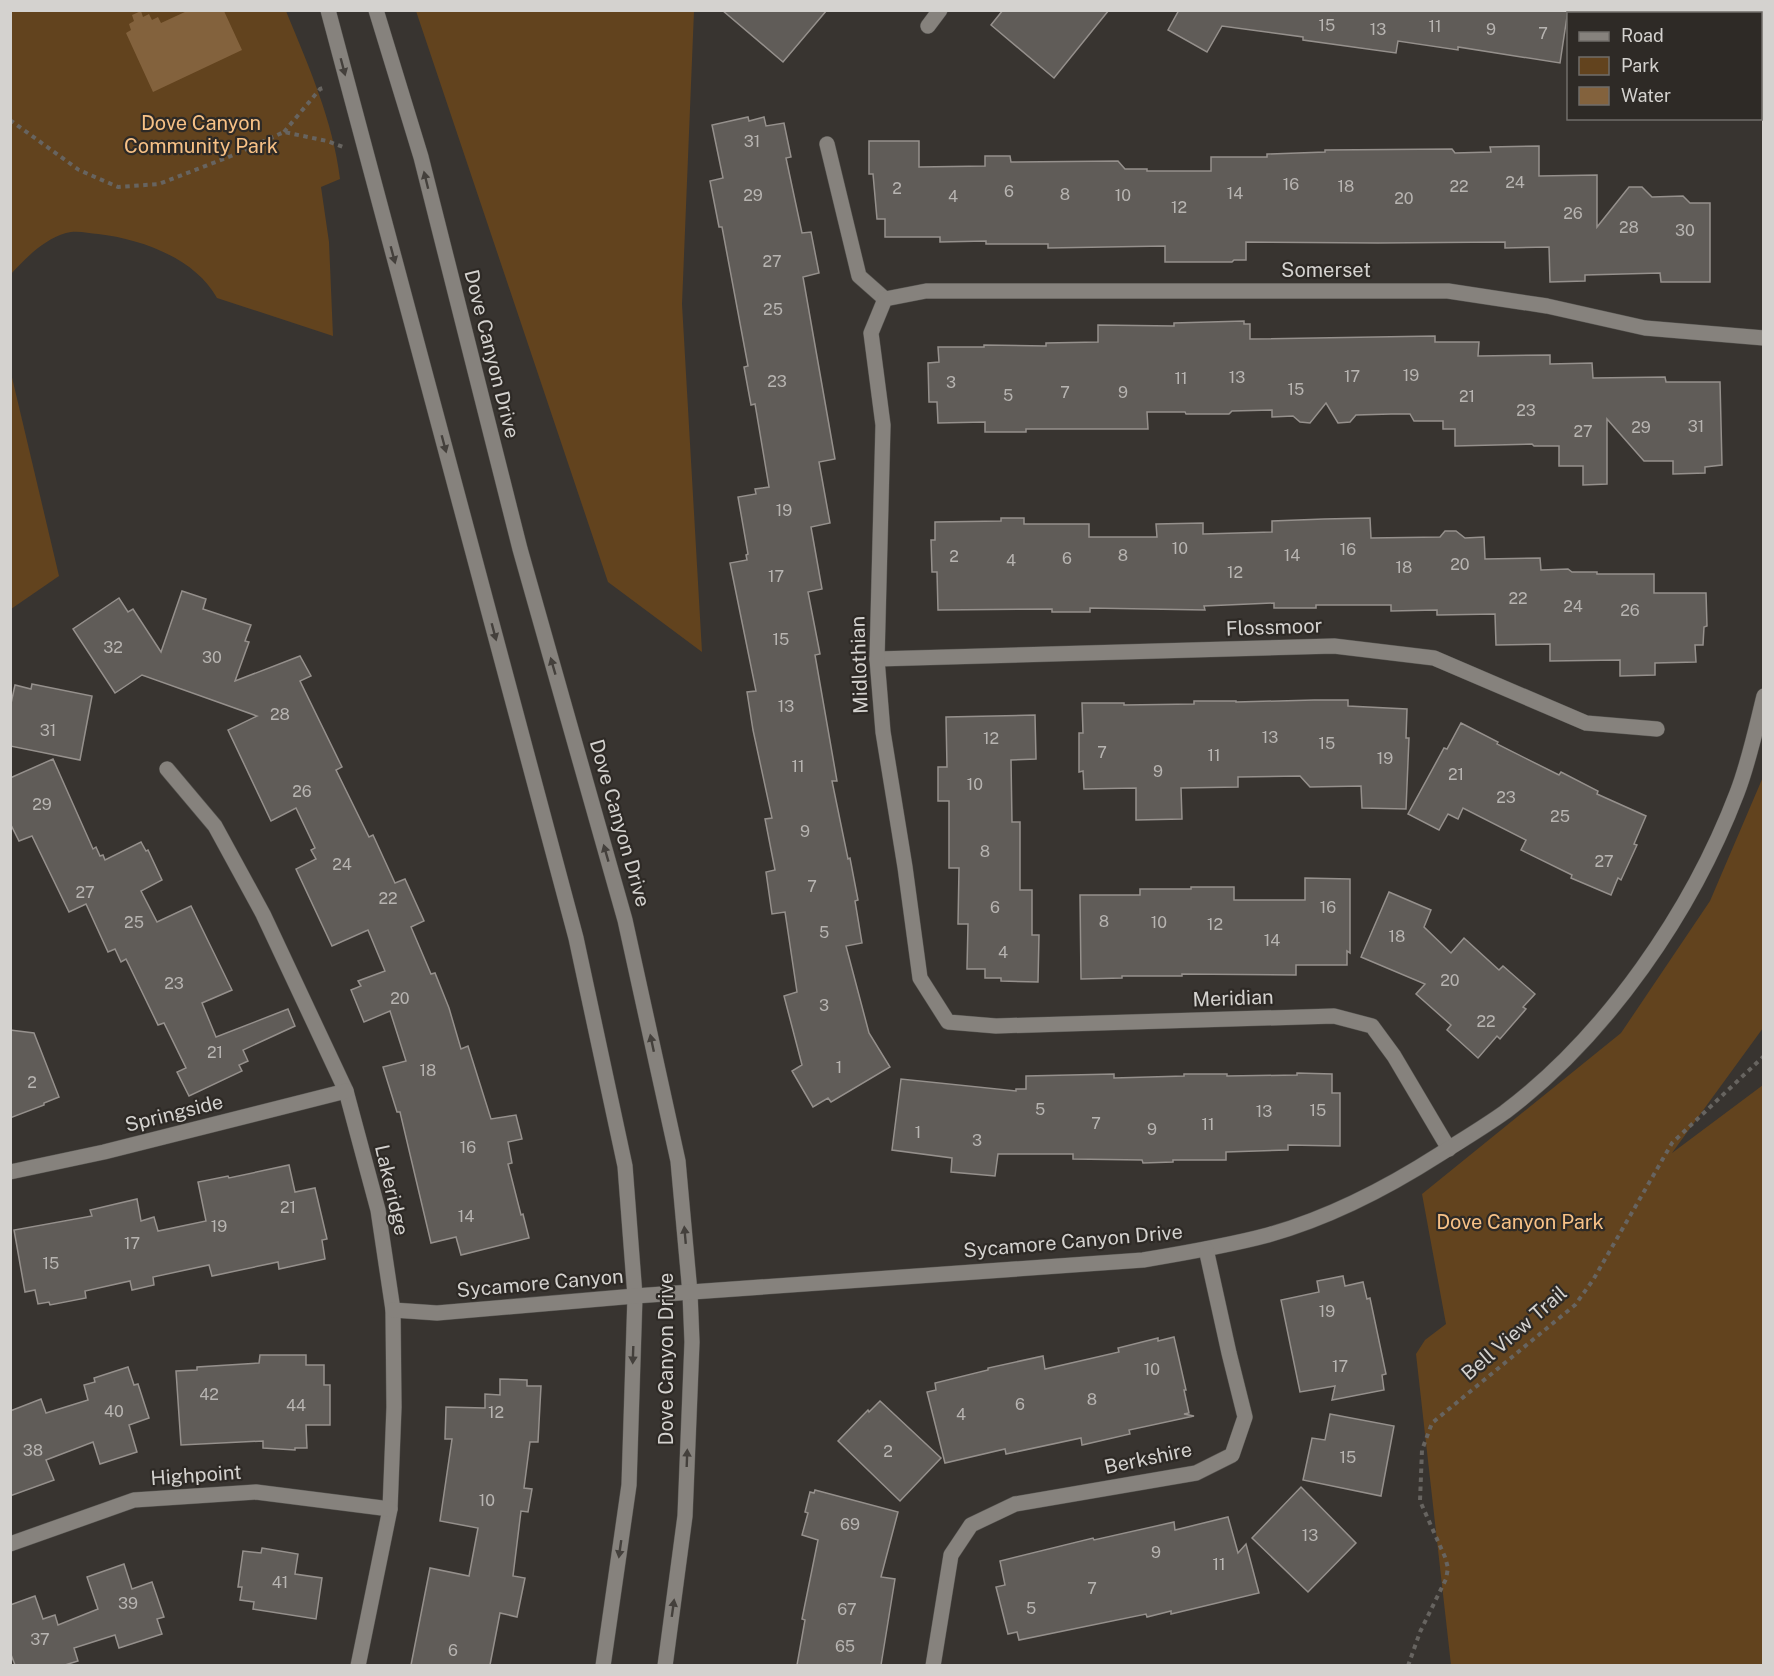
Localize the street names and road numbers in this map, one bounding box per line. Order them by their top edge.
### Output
street label: Somerset [1281,258,1371,282]
street label: Dove Canyon Drive [459,267,525,441]
street label: Flossmoor [1225,613,1323,641]
street label: Midlothian [845,616,873,714]
street label: Dove Canyon Drive [585,737,655,909]
street label: Meridian [1192,985,1274,1011]
street label: Springside [122,1089,226,1137]
street label: Lakeridge [370,1142,414,1238]
street label: Sycamore Canyon Drive [962,1219,1184,1263]
street label: Sycamore Canyon [456,1264,624,1302]
street label: Dove Canyon Drive [654,1273,678,1445]
street label: Bell View Trail [1456,1281,1572,1385]
street label: Berkshire [1102,1437,1194,1479]
street label: Highpoint [150,1460,242,1490]

